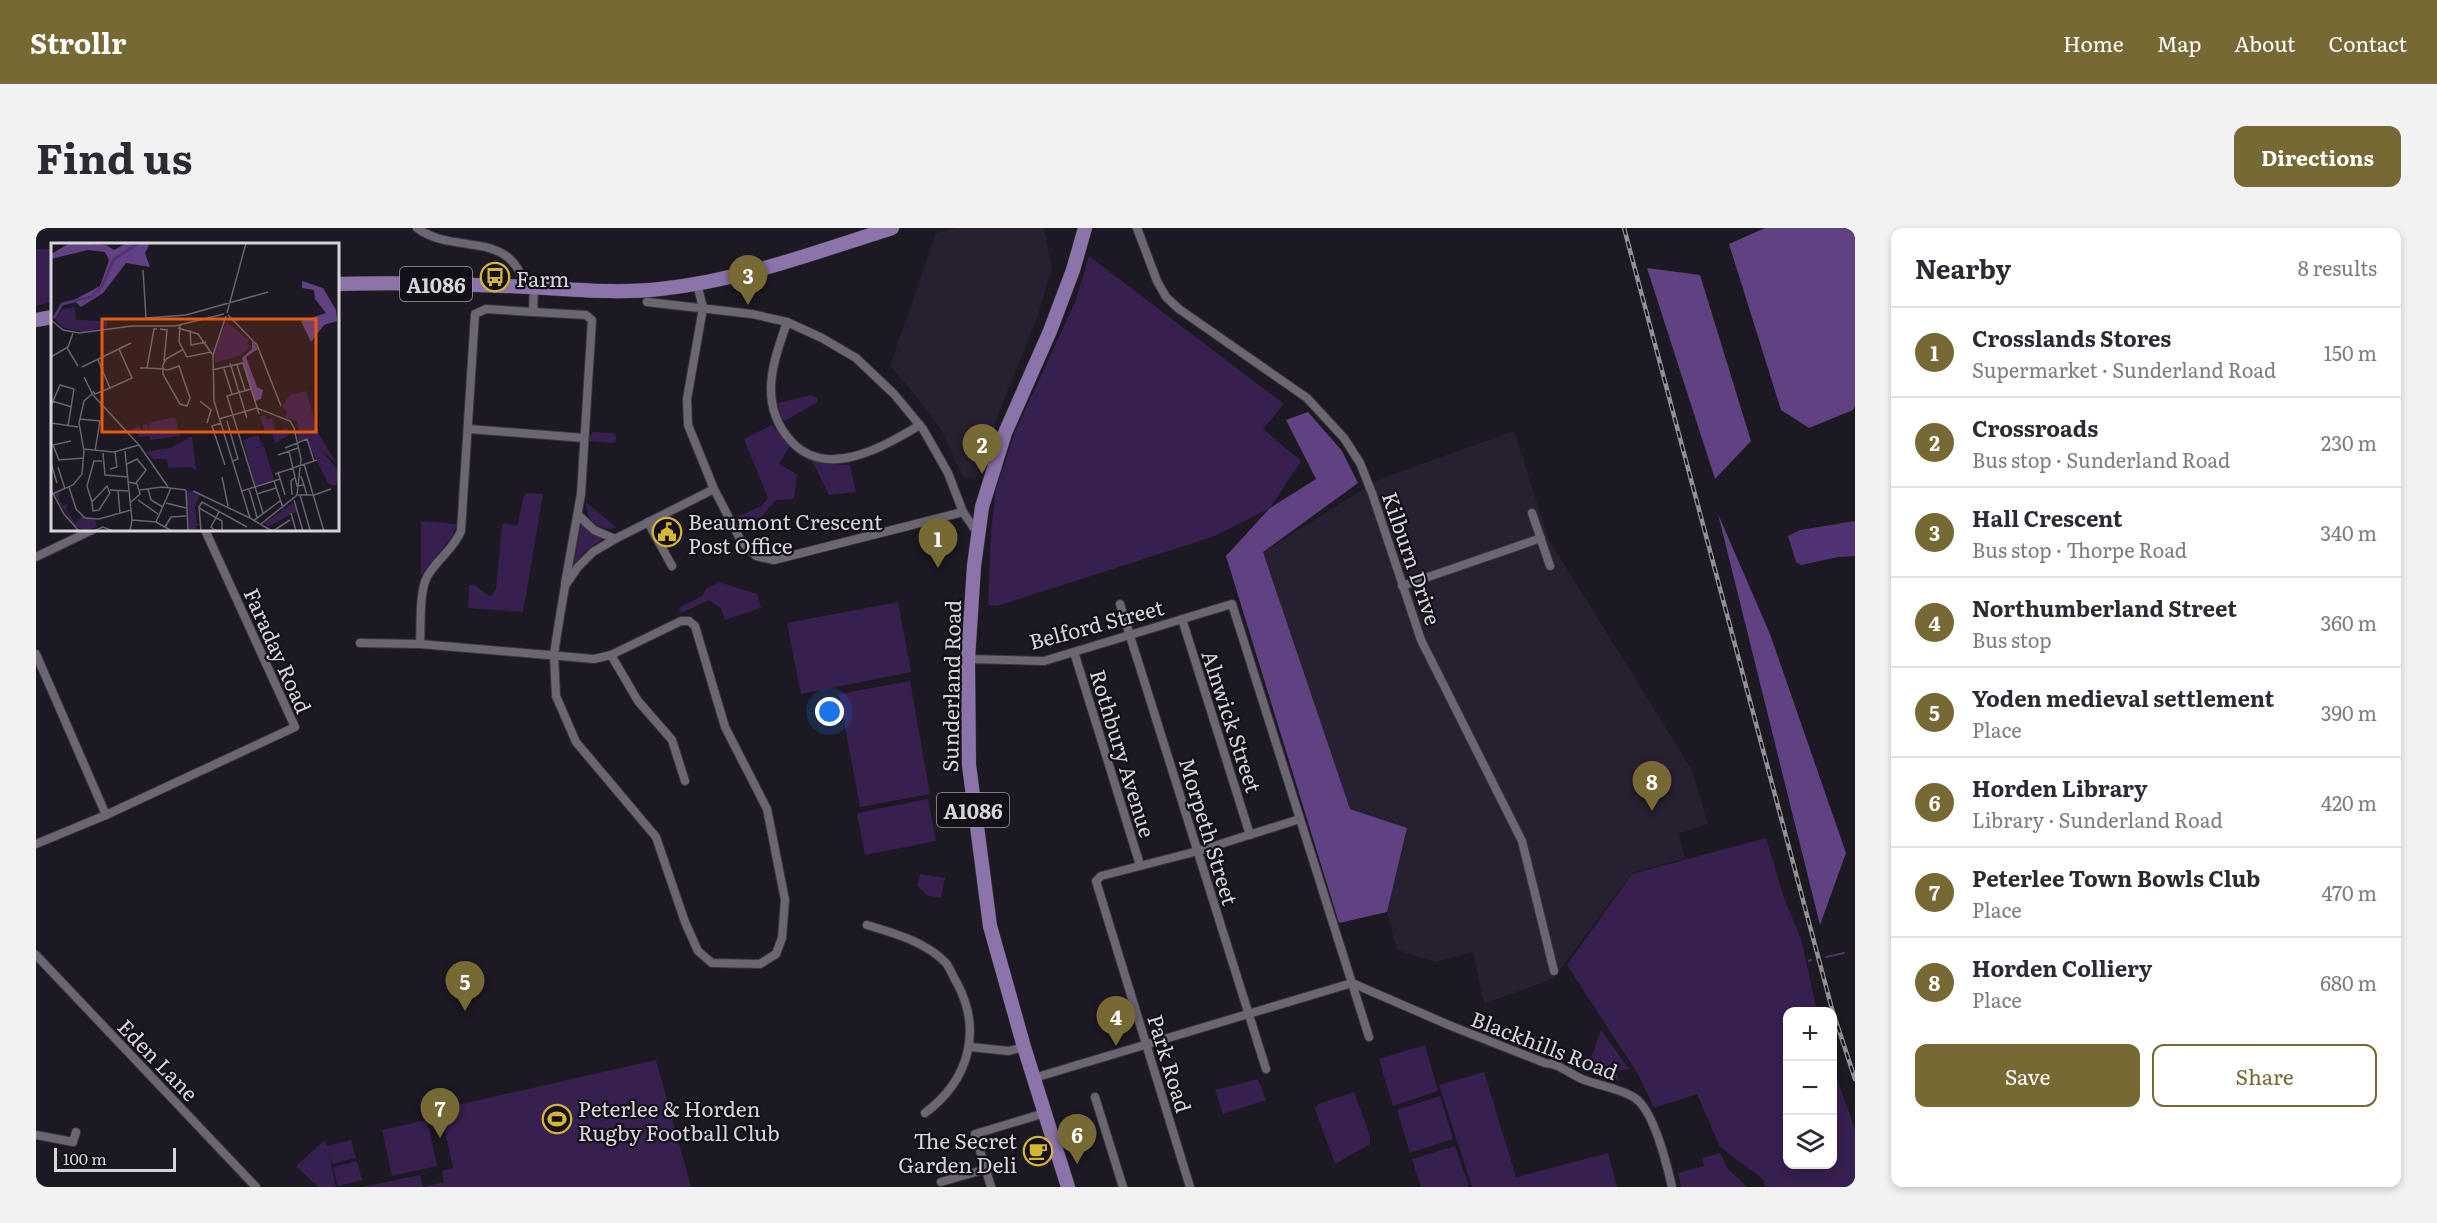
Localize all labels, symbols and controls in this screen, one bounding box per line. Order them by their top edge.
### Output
text: Strollr [30,21,126,63]
text: Home [2063,27,2124,58]
text: Map [2157,27,2201,58]
text: About [2234,27,2296,58]
text: Contact [2329,27,2407,58]
text: Find us [36,125,193,187]
button: Directions [2234,126,2401,187]
inset map [51,243,339,531]
text: Nearby [1915,248,2011,287]
text: 8 results [2298,252,2377,282]
pin: 3 [728,256,768,305]
bus stop icon: Farm [479,261,511,293]
place label: Farm [516,262,570,293]
road number: A1086 [400,267,472,301]
text: Crosslands Stores [1972,321,2171,354]
text: 1 [1930,337,1939,367]
text: 150 m [2324,337,2377,367]
text: Supermarket · Sunderland Road [1972,354,2276,384]
text: Crossroads [1972,411,2098,444]
pin: 2 [962,424,1002,474]
text: 2 [1929,427,1940,457]
text: 230 m [2321,427,2377,457]
text: Bus stop · Sunderland Road [1972,444,2230,474]
street label: Kilburn Drive [1376,487,1450,629]
text: Hall Crescent [1972,501,2122,534]
place label: Beaumont Crescent Post Office [688,505,883,560]
public building icon: Beaumont Crescent Post Office [651,516,683,548]
text: 3 [1929,517,1940,547]
text: 340 m [2320,517,2377,547]
pin: 1 [918,518,958,568]
text: Bus stop · Thorpe Road [1972,534,2187,564]
street label: Faraday Road [237,582,321,718]
street label: Belford Street [1025,590,1167,656]
text: Northumberland Street [1972,591,2237,624]
street label: Sunderland Road [933,599,967,772]
text: 4 [1928,607,1941,637]
text: 360 m [2320,607,2377,637]
text: Bus stop [1972,624,2052,654]
street label: Alnwick Street [1195,646,1271,797]
street label: Rothbury Avenue [1084,665,1164,841]
text: Yoden medieval settlement [1972,681,2274,714]
your location [815,697,844,726]
text: 5 [1929,697,1940,727]
text: 390 m [2321,697,2377,727]
text: Place [1972,714,2022,744]
street label: Morpeth Street [1173,753,1247,909]
pin: 8 [1632,762,1672,811]
text: Horden Library [1972,771,2148,804]
text: 6 [1929,787,1940,817]
text: 420 m [2321,787,2377,817]
road number: A1086 [937,793,1009,827]
text: Library · Sunderland Road [1972,804,2223,834]
text: Peterlee Town Bowls Club [1972,861,2260,894]
text: 7 [1929,877,1940,907]
text: 470 m [2322,877,2377,907]
text: Place [1972,894,2022,924]
text: Horden Colliery [1972,951,2152,984]
pin: 5 [446,962,484,1011]
text: 8 [1929,967,1940,997]
text: 680 m [2320,967,2377,997]
text: Place [1972,984,2022,1014]
pin: 4 [1096,996,1136,1046]
street label: Blackhills Road [1467,1002,1623,1086]
map controls [1783,1007,1837,1169]
button: + [1783,1007,1837,1061]
street label: Park Road [1141,1010,1201,1116]
street label: Eden Lane [112,1011,206,1107]
button: Save [1915,1044,2140,1107]
button: Share [2152,1044,2377,1107]
button: − [1783,1061,1837,1115]
pin: 7 [420,1088,460,1138]
place label: Peterlee & Horden Rugby Football Club [578,1092,780,1147]
sports icon: Peterlee & Horden Rugby Football Club [541,1103,573,1135]
pin: 6 [1058,1114,1096,1164]
button: layers [1783,1115,1837,1169]
place label: The Secret Garden Deli [898,1124,1018,1179]
cafe icon: The Secret Garden Deli [1022,1135,1054,1167]
scale bar [54,1145,176,1172]
text: 100 m [63,1146,107,1170]

